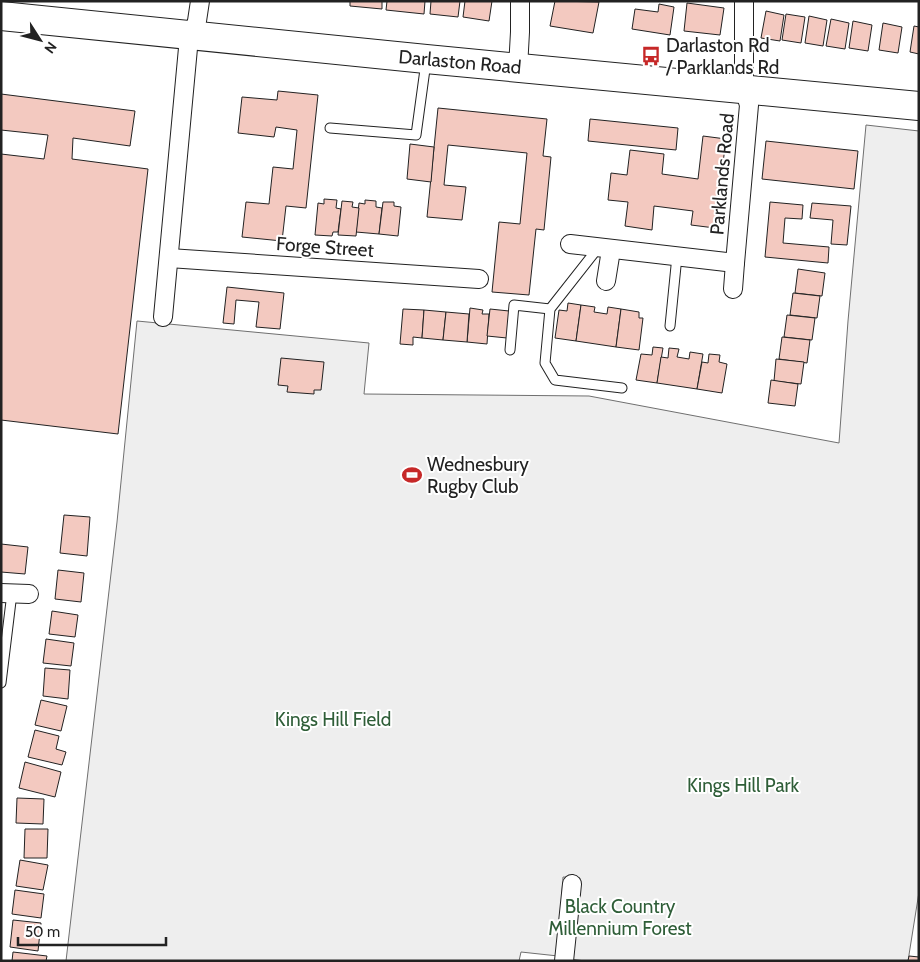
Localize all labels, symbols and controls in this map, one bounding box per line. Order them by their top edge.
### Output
north arrow [15,15,65,65]
place label: Darlaston Rd / Parklands Rd [665,34,779,79]
text: N [40,38,61,57]
street label: Darlaston Road [398,45,522,79]
bus stop icon: Darlaston Rd / Parklands Rd [640,45,662,67]
street label: Parklands Road [705,112,739,236]
street label: Forge Street [275,232,375,262]
place label: Wednesbury Rugby Club [427,453,529,498]
sports icon: Wednesbury Rugby Club [401,464,423,486]
park label: Kings Hill Field [275,708,391,731]
park label: Kings Hill Park [687,774,800,797]
park label: Black Country Millennium Forest [548,895,692,940]
scale bar [18,914,165,946]
text: 50 m [25,923,60,941]

